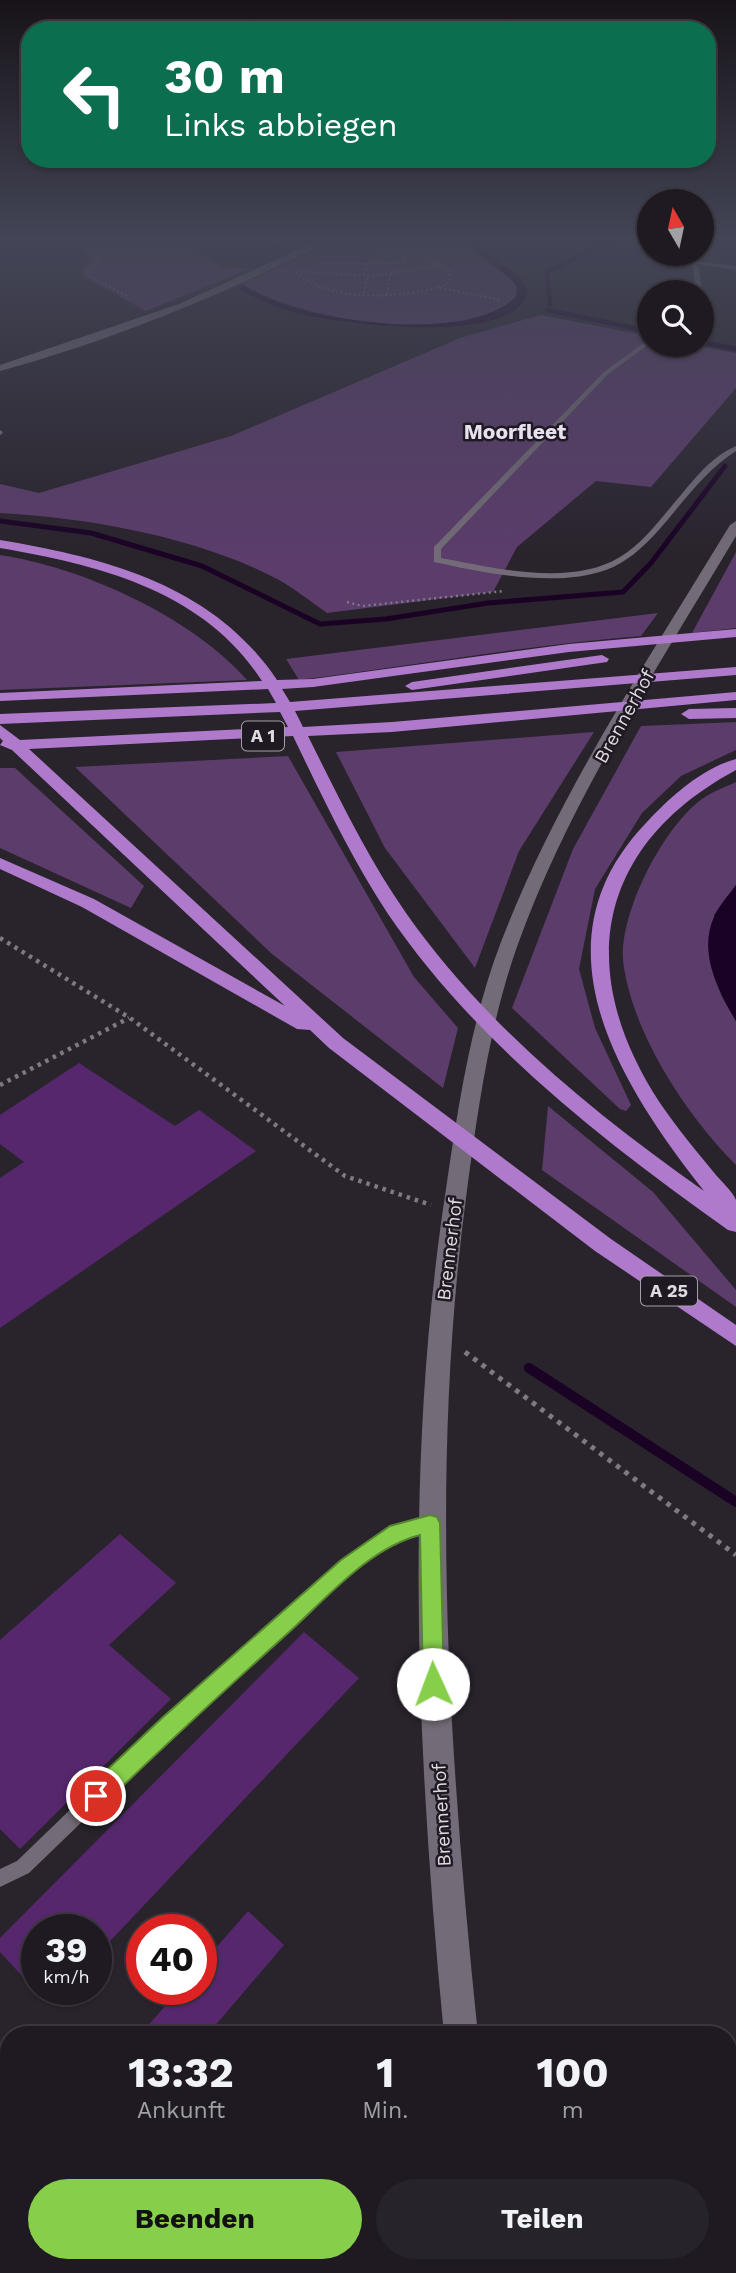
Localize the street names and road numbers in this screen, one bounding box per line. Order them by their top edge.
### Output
street label: Brennerhof [589,665,660,767]
road number: A 1 [242,722,284,750]
street label: Brennerhof [432,1196,467,1302]
road number: A 25 [641,1276,697,1306]
street label: Brennerhof [427,1762,456,1867]

